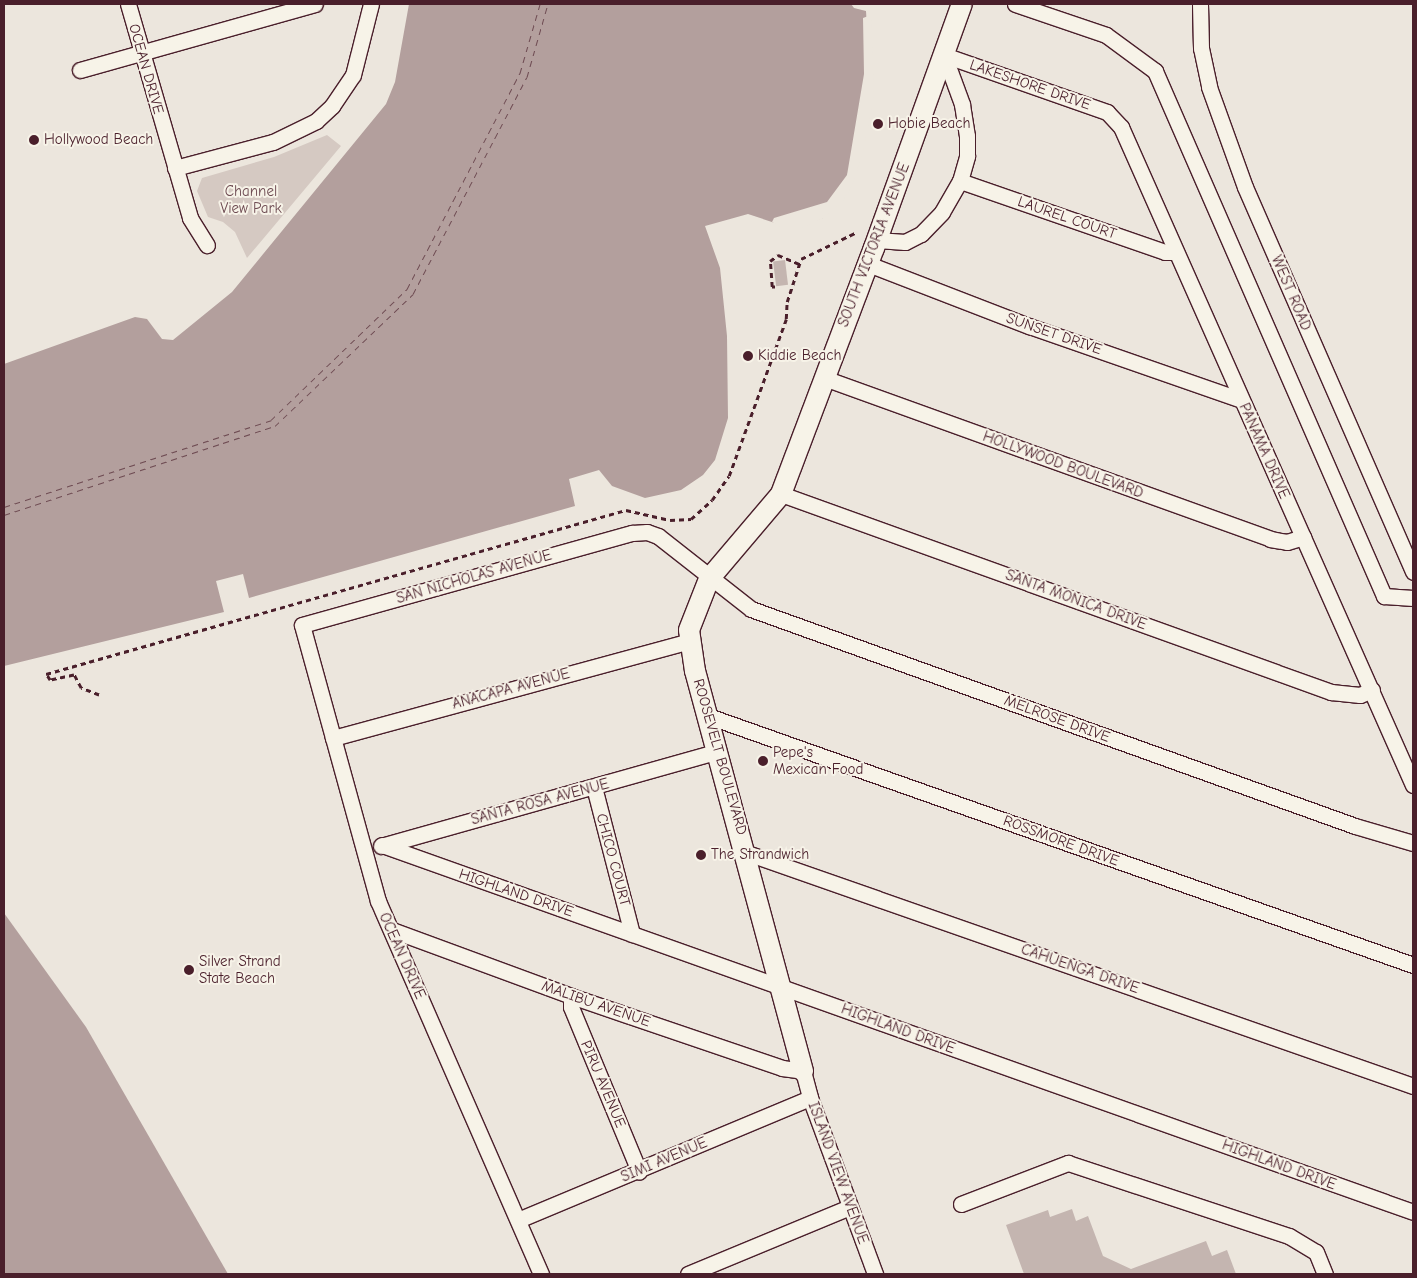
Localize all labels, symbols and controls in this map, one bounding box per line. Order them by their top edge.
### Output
street label: OCEAN DRIVE [125,22,167,116]
street label: LAKESHORE DRIVE [967,56,1093,114]
place label: Hobie Beach [888,115,971,133]
marker: Hobie Beach [872,118,884,130]
place label: Hollywood Beach [44,131,153,149]
marker: Hollywood Beach [28,134,40,146]
street label: SOUTH VICTORIA AVENUE [834,160,914,330]
park label: Channel View Park [220,182,282,217]
street label: LAUREL COURT [1015,193,1119,243]
street label: WEST ROAD [1267,253,1315,333]
street label: SUNSET DRIVE [1004,309,1104,359]
place label: Kiddie Beach [758,347,841,365]
marker: Kiddie Beach [742,350,754,362]
street label: PANAMA DRIVE [1235,400,1293,502]
street label: HOLLYWOOD BOULEVARD [980,428,1146,502]
street label: SAN NICHOLAS AVENUE [394,546,554,608]
street label: SANTA MONICA DRIVE [1003,566,1149,634]
street label: ANACAPA AVENUE [450,665,572,713]
street label: ROOSEVELT BOULEVARD [689,677,751,837]
street label: MELROSE DRIVE [1002,691,1112,747]
place label: Pepe's Mexican Food [773,743,863,778]
marker: Pepe's Mexican Food [757,755,769,767]
street label: SANTA ROSA AVENUE [469,775,611,829]
street label: CHICO COURT [592,812,634,908]
street label: ROSSMORE DRIVE [1001,812,1121,870]
place label: The Strandwich [711,846,809,864]
marker: The Strandwich [695,849,707,861]
street label: HIGHLAND DRIVE [456,865,576,921]
street label: OCEAN DRIVE [375,910,429,1002]
street label: CAHUENGA DRIVE [1019,940,1141,998]
place label: Silver Strand State Beach [199,952,281,987]
marker: Silver Strand State Beach [183,964,195,976]
street label: MALIBU AVENUE [539,977,653,1031]
street label: HIGHLAND DRIVE [839,1000,957,1058]
street label: PIRU AVENUE [577,1038,629,1130]
street label: ISLAND VIEW AVENUE [804,1099,872,1247]
street label: SIMI AVENUE [618,1134,710,1186]
street label: HIGHLAND DRIVE [1220,1136,1338,1194]

